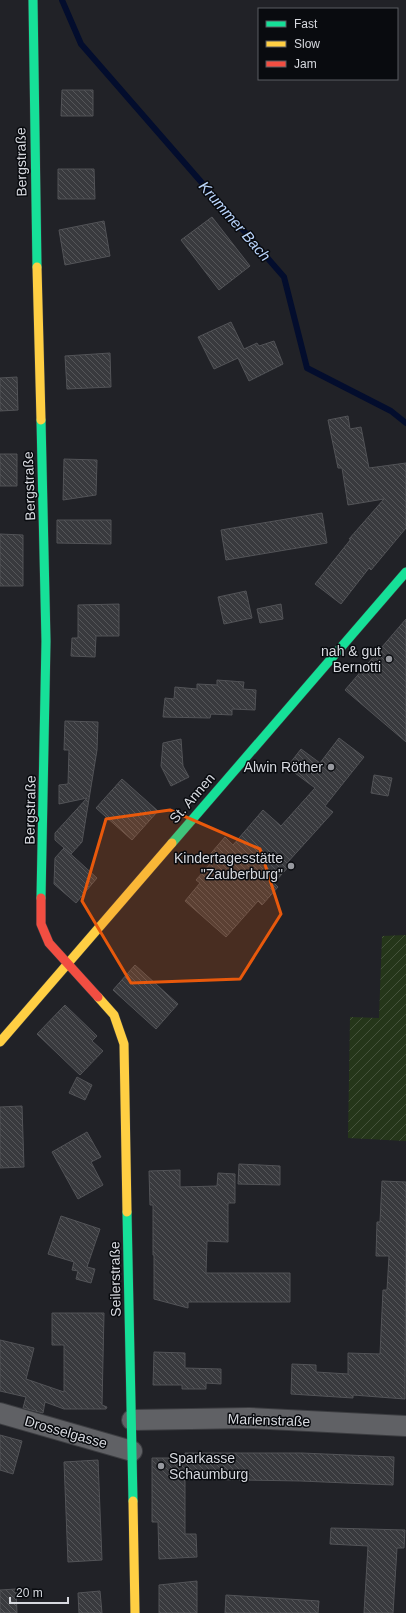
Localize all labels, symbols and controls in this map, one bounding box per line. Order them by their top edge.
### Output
legend [258,8,398,80]
text: Fast [294,17,318,31]
text: Slow [294,37,320,51]
text: Jam [294,57,317,71]
street label: Bergstraße [12,127,30,197]
water label: Krummer Bach [196,178,274,264]
street label: Bergstraße [20,451,38,521]
place label: nah & gut Bernotti [321,643,381,675]
marker: nah & gut Bernotti [384,654,394,664]
place label: Alwin Röther [244,759,323,775]
marker: Alwin Röther [326,762,336,772]
street label: St. Annen [166,770,218,826]
street label: Bergstraße [21,775,39,845]
place label: Kindertagesstätte "Zauberburg" [174,850,283,882]
marker: Kindertagesstätte "Zauberburg" [286,861,296,871]
street label: Seilerstraße [106,1241,124,1317]
street label: Marienstraße [228,1411,311,1429]
street label: Drosselgasse [23,1413,109,1451]
place label: Sparkasse Schaumburg [169,1450,248,1482]
marker: Sparkasse Schaumburg [156,1461,166,1471]
scale bar [10,1579,68,1605]
text: 20 m [16,1586,43,1600]

